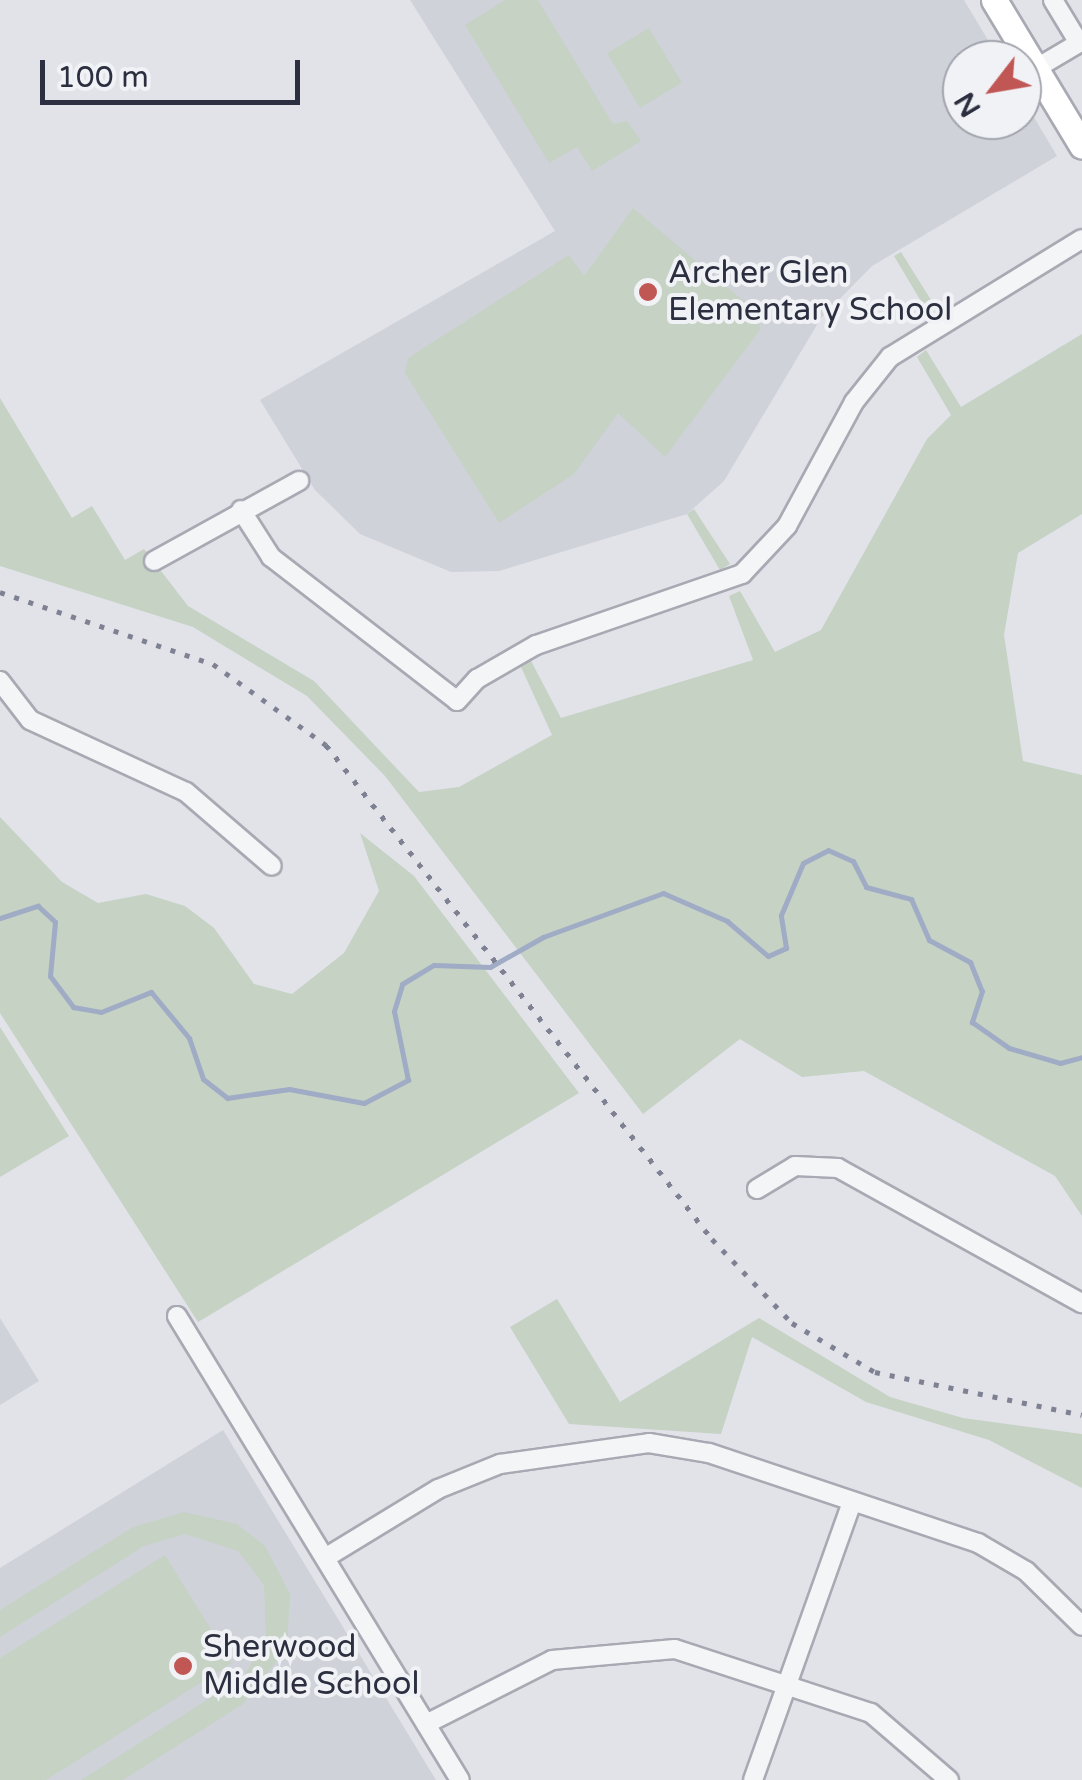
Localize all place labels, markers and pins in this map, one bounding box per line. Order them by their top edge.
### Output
place label: Archer Glen Elementary School [668,255,952,330]
marker: Archer Glen Elementary School [637,281,659,303]
place label: Sherwood Middle School [203,1629,419,1704]
marker: Sherwood Middle School [172,1655,194,1677]

